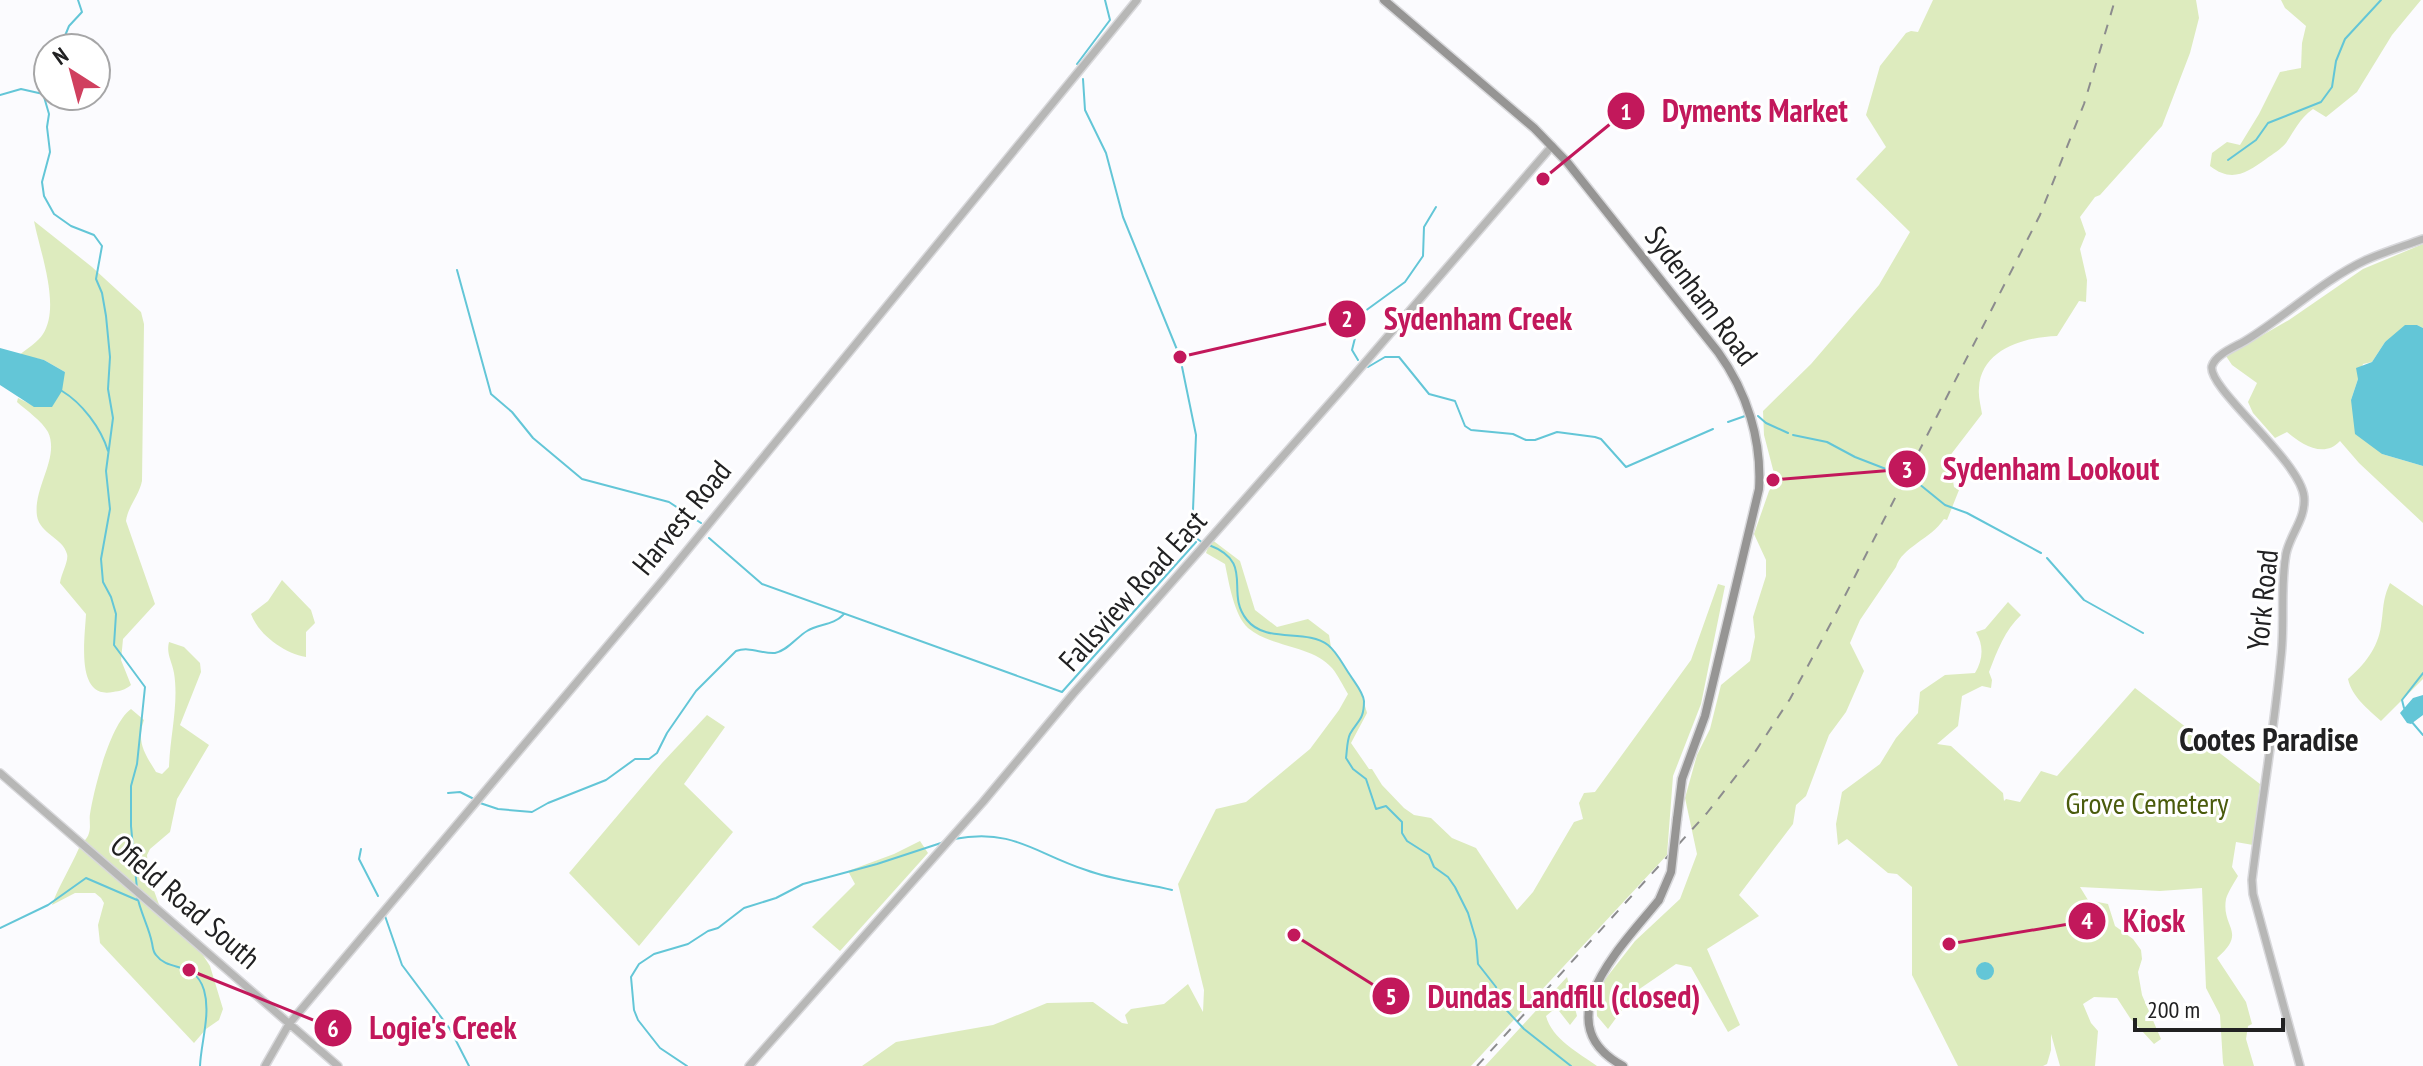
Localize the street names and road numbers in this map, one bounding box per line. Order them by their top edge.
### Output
street label: Sydenham Road [1637,217,1767,373]
street label: Harvest Road [623,452,739,582]
street label: Fallsview Road East [1049,501,1215,679]
street label: York Road [2237,548,2286,652]
street label: Ofield Road South [103,825,269,977]

